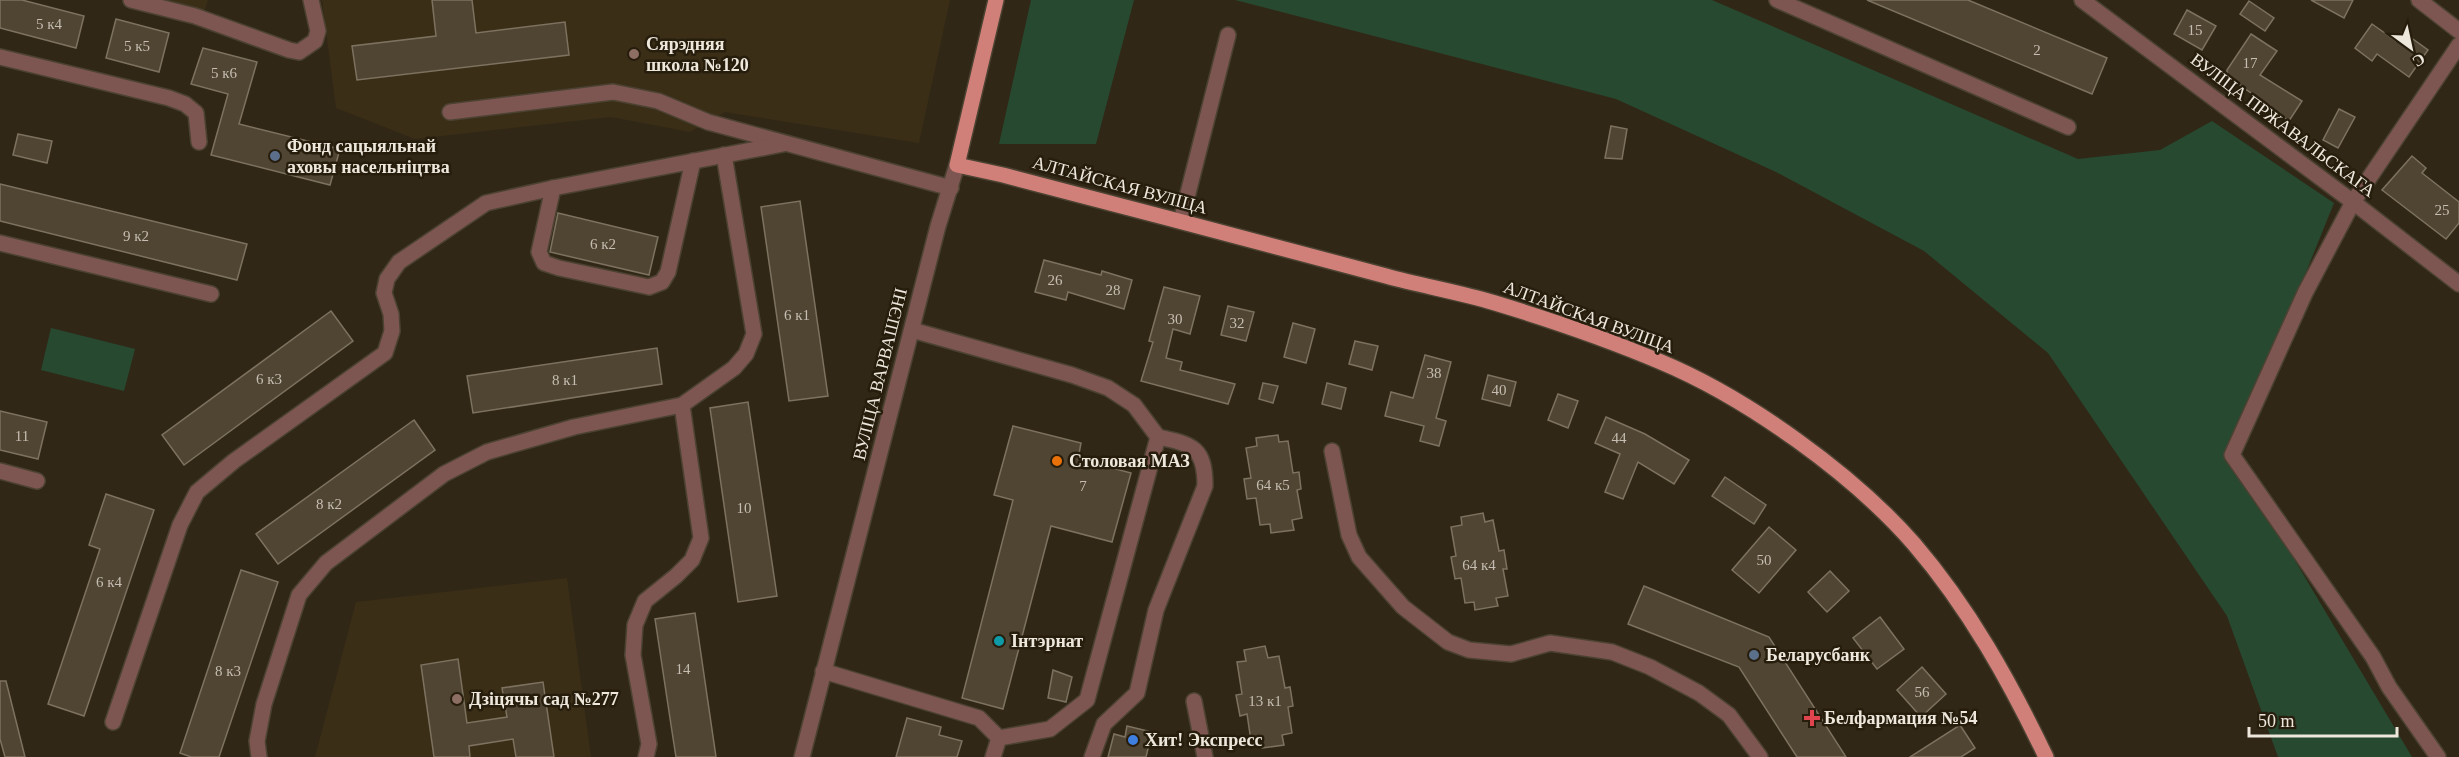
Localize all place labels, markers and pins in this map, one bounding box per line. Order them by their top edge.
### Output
place label: Сярэдняя школа №120 [646,34,749,75]
marker: Сярэдняя школа №120 [627,47,641,61]
place label: Фонд сацыяльнай аховы насельніцтва [287,136,450,177]
marker: Фонд сацыяльнай аховы насельніцтва [268,149,282,163]
place label: Столовая МАЗ [1069,451,1190,471]
marker: Столовая МАЗ [1050,454,1064,468]
place label: Інтэрнат [1011,631,1083,651]
marker: Інтэрнат [992,634,1006,648]
place label: Беларусбанк [1766,645,1871,665]
marker: Беларусбанк [1747,648,1761,662]
place label: Дзіцячы сад №277 [469,689,619,709]
marker: Дзіцячы сад №277 [450,692,464,706]
place label: Белфармация №54 [1824,708,1977,728]
marker: Белфармация №54 [1805,711,1819,725]
place label: Хит! Экспресс [1145,730,1262,750]
marker: Хит! Экспресс [1126,733,1140,747]

